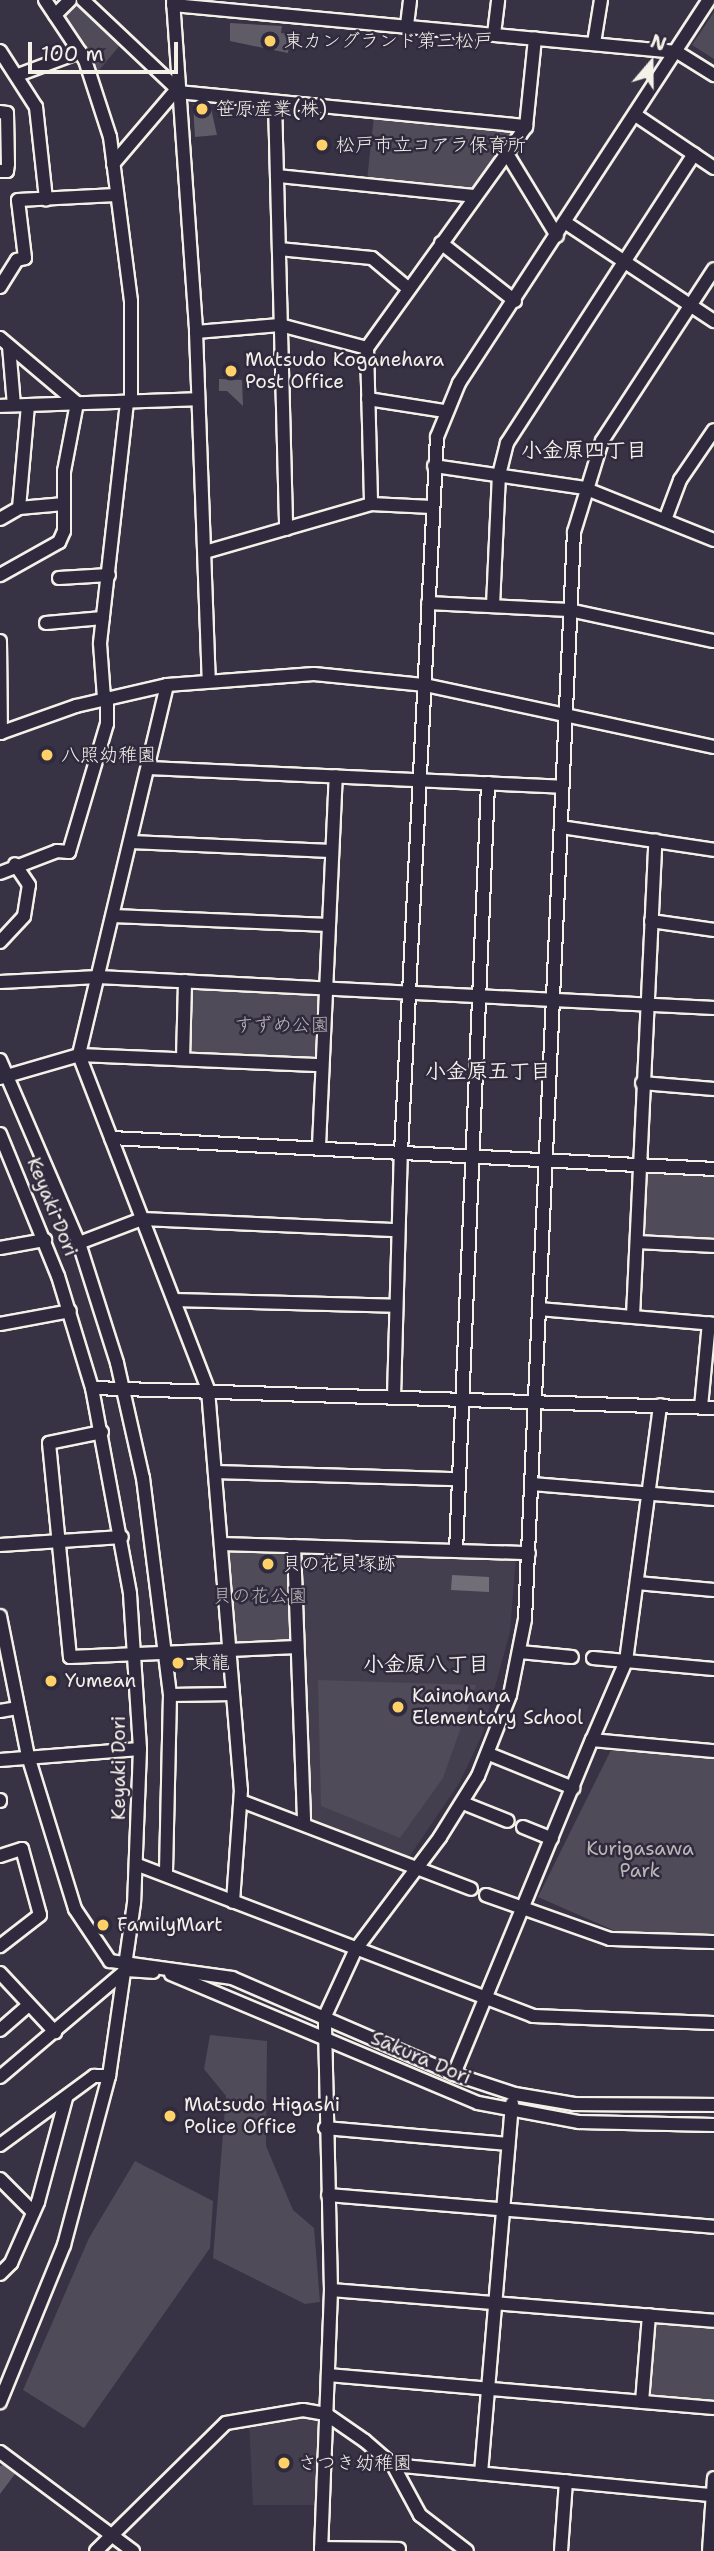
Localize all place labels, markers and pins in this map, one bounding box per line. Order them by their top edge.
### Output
place label: 東カングランド第三松戸 [284,30,493,52]
marker: 東カングランド第三松戸 [262,33,278,49]
place label: 笹原産業(株) [216,98,327,120]
marker: 笹原産業(株) [194,101,210,117]
place label: 松戸市立コアラ保育所 [336,134,526,156]
marker: 松戸市立コアラ保育所 [314,137,330,153]
place label: Matsudo Koganehara Post Office [245,349,444,393]
marker: Matsudo Koganehara Post Office [223,363,239,379]
place label: 八照幼稚園 [61,744,156,766]
marker: 八照幼稚園 [39,747,55,763]
place label: 貝の花貝塚跡 [282,1553,396,1575]
marker: 貝の花貝塚跡 [260,1556,276,1572]
place label: 東龍 [192,1652,230,1674]
marker: 東龍 [170,1655,186,1671]
place label: Yumean [65,1670,136,1692]
marker: Yumean [43,1673,59,1689]
place label: Kainohana Elementary School [412,1685,583,1729]
marker: Kainohana Elementary School [390,1699,406,1715]
place label: FamilyMart [117,1914,223,1936]
marker: FamilyMart [95,1917,111,1933]
place label: Matsudo Higashi Police Office [184,2094,340,2138]
marker: Matsudo Higashi Police Office [162,2108,178,2124]
place label: さつき幼稚園 [298,2452,412,2474]
marker: さつき幼稚園 [276,2455,292,2471]

